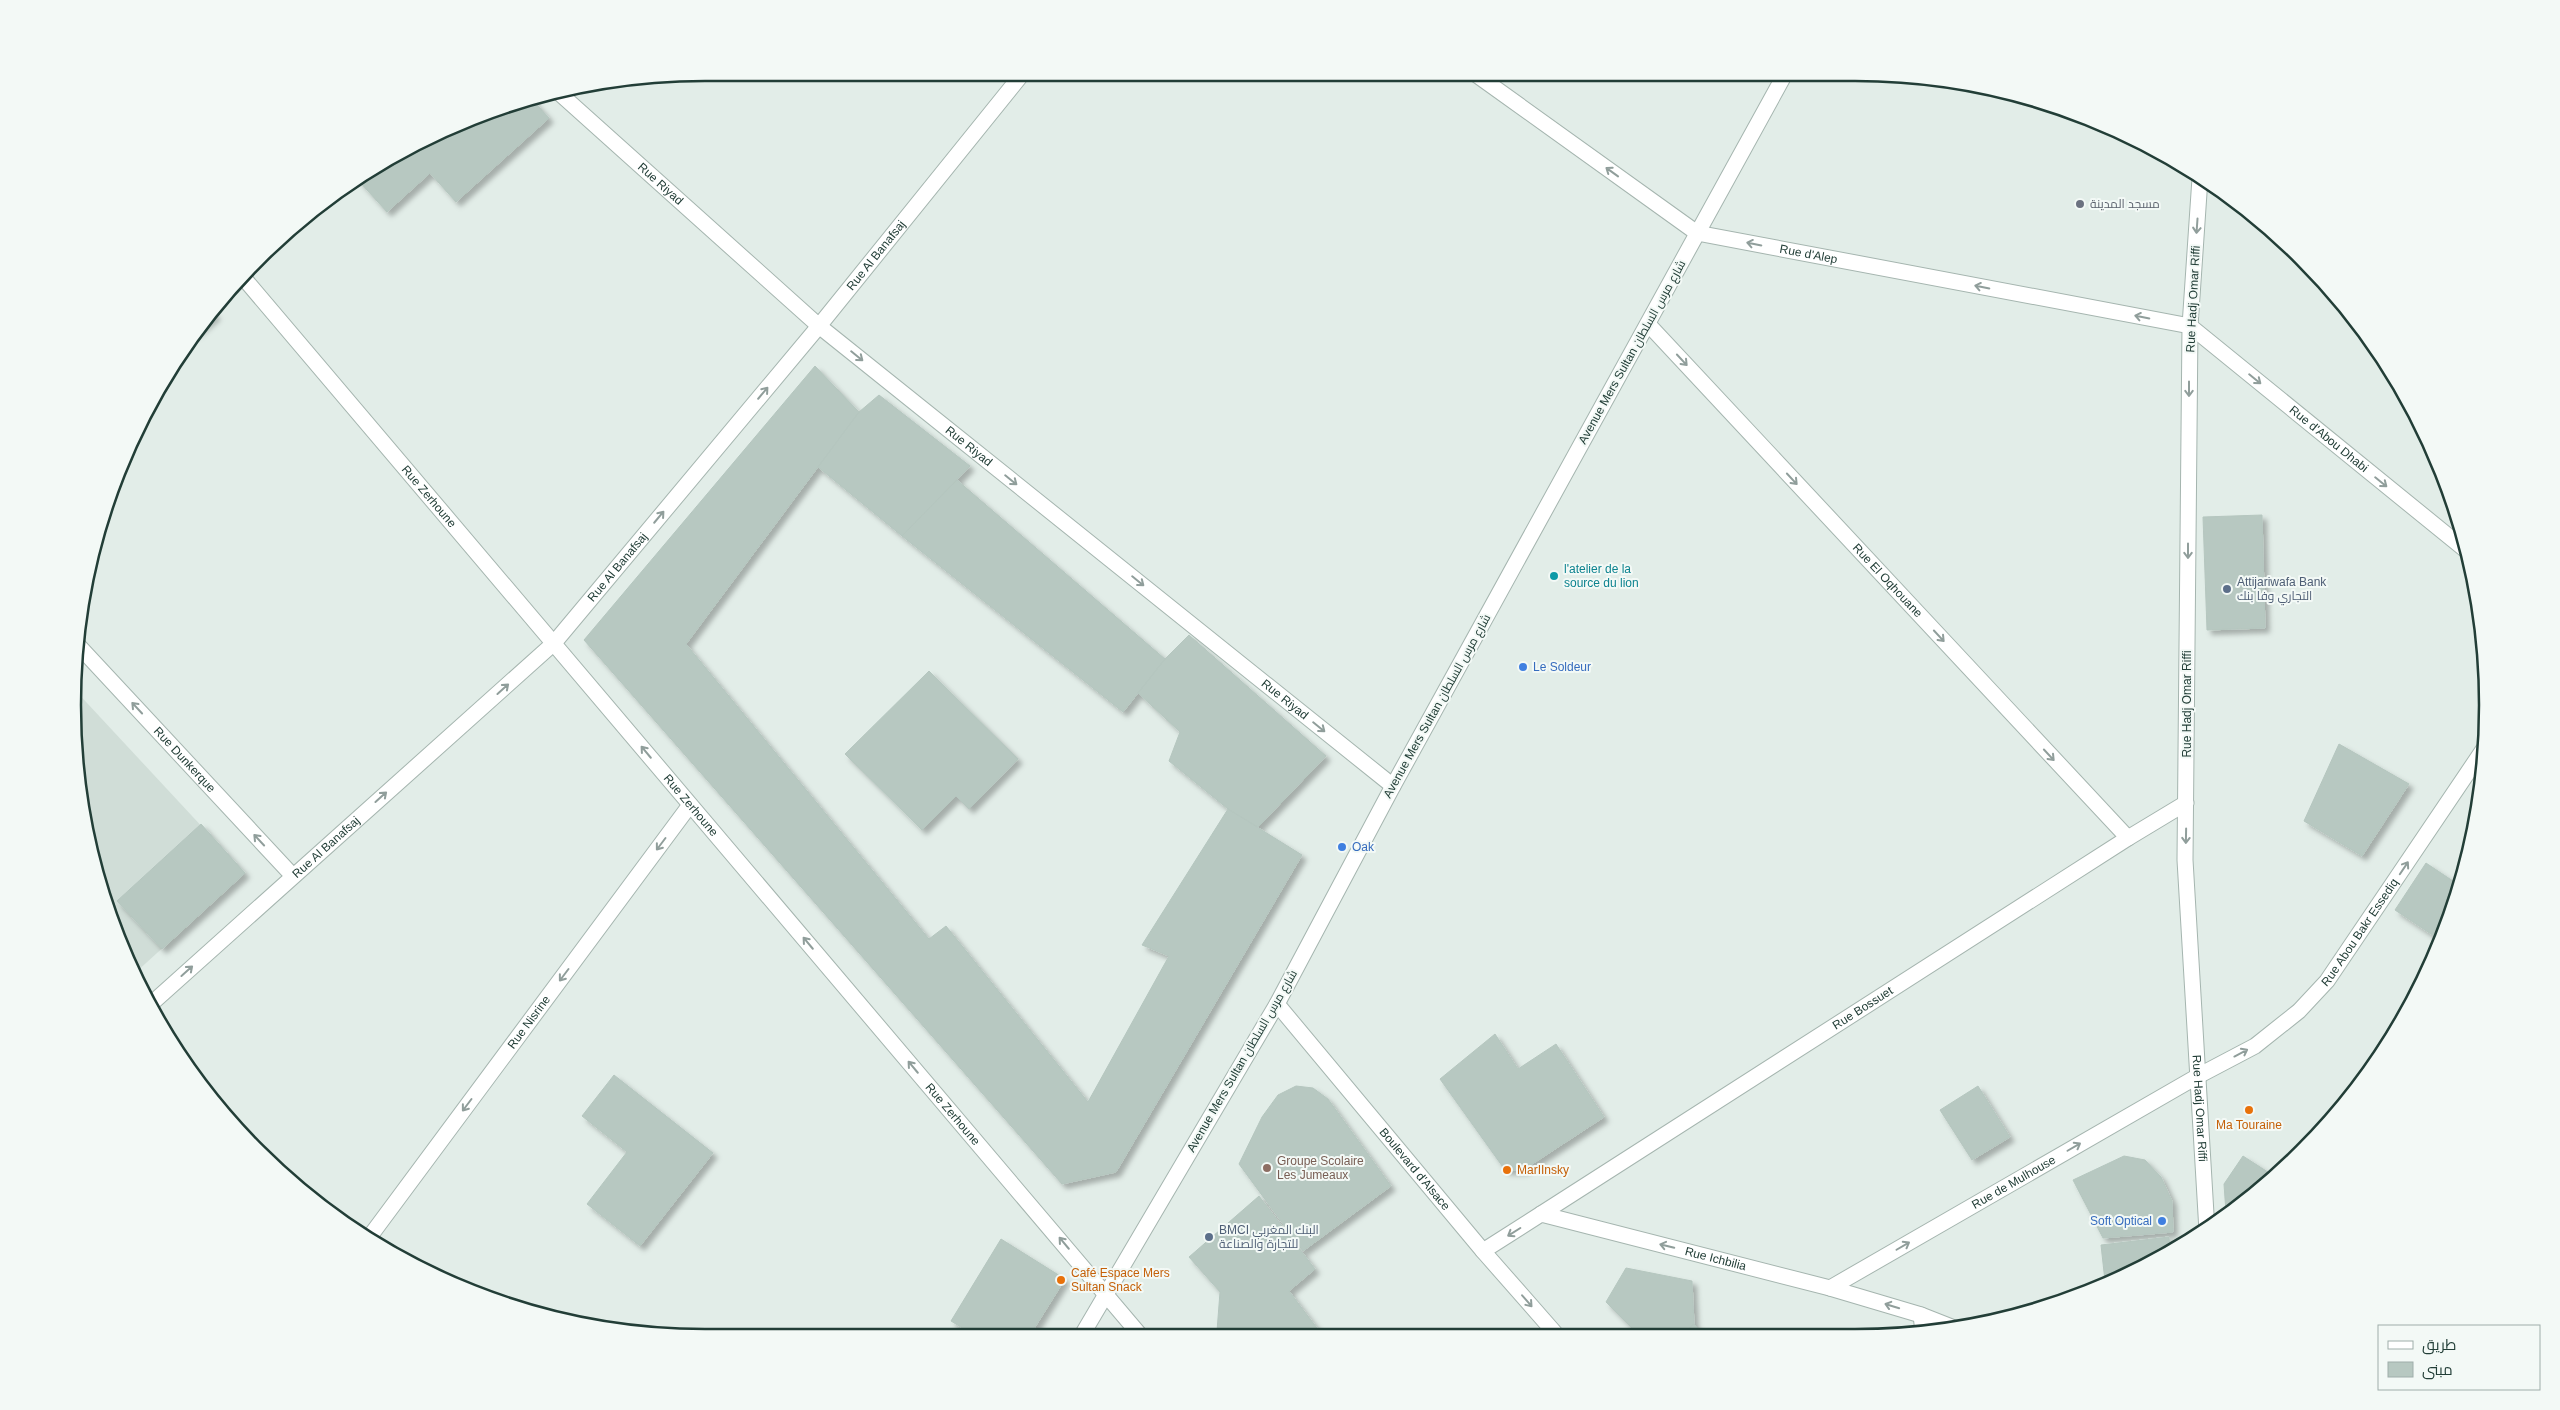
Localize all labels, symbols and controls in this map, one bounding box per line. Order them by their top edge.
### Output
street label: Rue Riyad [635,160,686,208]
one-way arrow [1605,167,1619,177]
place label: مسجد المدينة [2090,197,2160,211]
marker: مسجد المدينة [2074,198,2086,210]
street label: Rue Al Banafsaj [844,218,908,293]
one-way arrow [2192,218,2201,234]
one-way arrow [1746,238,1762,248]
street label: Rue d'Alep [1779,242,1839,266]
street label: Rue Hadj Omar Riffi [2183,245,2203,353]
street label: Avenue Mers Sultan شارع مرس السلطان [1575,258,1689,447]
one-way arrow [1975,282,1991,291]
one-way arrow [2134,312,2150,322]
one-way arrow [851,351,864,362]
one-way arrow [1676,353,1688,366]
one-way arrow [2248,374,2261,385]
one-way arrow [2184,380,2194,396]
one-way arrow [758,386,769,399]
street label: Rue d'Abou Dhabi [2287,403,2371,475]
street label: Rue Riyad [943,423,995,469]
street label: Rue Zerhoune [399,463,459,530]
one-way arrow [1786,472,1798,485]
one-way arrow [1005,474,1018,485]
one-way arrow [2374,476,2387,487]
one-way arrow [654,511,665,524]
street label: Rue Al Banafsaj [585,530,650,604]
street label: Rue El Oqhouane [1850,541,1926,620]
one-way arrow [2183,542,2193,559]
place label: l'atelier de la source du lion [1564,562,1639,590]
marker: l'atelier de la source du lion [1548,570,1560,582]
place label: Attijariwafa Bank التجاري وفا بنك [2237,575,2327,606]
one-way arrow [1131,576,1144,587]
marker: Attijariwafa Bank التجاري وفا بنك [2221,583,2233,595]
street label: Avenue Mers Sultan شارع مرس السلطان [1380,612,1494,801]
one-way arrow [1933,630,1944,643]
street label: Rue Hadj Omar Riffi [2180,650,2194,758]
place label: Le Soldeur [1533,660,1591,674]
marker: Le Soldeur [1517,661,1529,673]
street label: Rue Riyad [1259,676,1311,722]
one-way arrow [496,683,509,694]
one-way arrow [131,702,143,714]
one-way arrow [1313,721,1326,732]
street label: Rue Dunkerque [151,724,219,795]
one-way arrow [641,746,652,759]
one-way arrow [2043,749,2055,762]
street label: Rue Zerhoune [661,771,721,839]
one-way arrow [375,791,388,802]
street label: Rue Al Banafsaj [290,813,363,881]
one-way arrow [2181,828,2190,844]
one-way arrow [253,833,265,846]
one-way arrow [656,837,667,850]
place label: Oak [1352,840,1375,854]
marker: Oak [1336,841,1348,853]
one-way arrow [2399,861,2409,875]
street label: Rue Abou Bakr Essediq [2319,876,2401,989]
one-way arrow [802,937,813,950]
one-way arrow [181,965,194,977]
street label: Avenue Mers Sultan شارع مرس السلطان [1184,967,1301,1155]
one-way arrow [559,968,570,981]
street label: Rue Bossuet [1830,983,1896,1032]
street label: Rue Nisrine [505,993,553,1052]
one-way arrow [2233,1048,2248,1057]
street label: Rue Hadj Omar Riffi [2190,1054,2210,1162]
one-way arrow [907,1060,919,1073]
street label: Rue Zerhoune [923,1080,983,1148]
one-way arrow [462,1098,473,1111]
marker: Ma Touraine [2243,1104,2255,1116]
place label: Ma Touraine [2216,1118,2282,1132]
street label: Boulevard d'Alsace [1376,1125,1453,1213]
one-way arrow [2066,1142,2080,1152]
street label: Rue de Mulhouse [1969,1152,2058,1212]
place label: Groupe Scolaire Les Jumeaux [1277,1154,1364,1182]
marker: Groupe Scolaire Les Jumeaux [1261,1162,1273,1174]
place label: MarIInsky [1517,1163,1569,1177]
marker: MarIInsky [1501,1164,1513,1176]
place label: Soft Optical [2090,1214,2152,1228]
marker: Soft Optical [2156,1215,2168,1227]
place label: BMCI البنك المغربي للتجارة والصناعة [1219,1223,1319,1251]
one-way arrow [1507,1227,1521,1237]
marker: BMCI البنك المغربي للتجارة والصناعة [1203,1231,1215,1243]
one-way arrow [1058,1237,1070,1250]
one-way arrow [1659,1241,1675,1250]
one-way arrow [1895,1241,1910,1251]
street label: Rue Ichbilia [1683,1244,1748,1273]
place label: Café Espace Mers Sultan Snack [1071,1266,1170,1294]
marker: Café Espace Mers Sultan Snack [1055,1274,1067,1286]
one-way arrow [1521,1294,1532,1307]
one-way arrow [1884,1301,1900,1311]
legend [2378,1325,2540,1390]
text: طريق [2422,1336,2456,1355]
text: مبنى [2422,1361,2453,1380]

